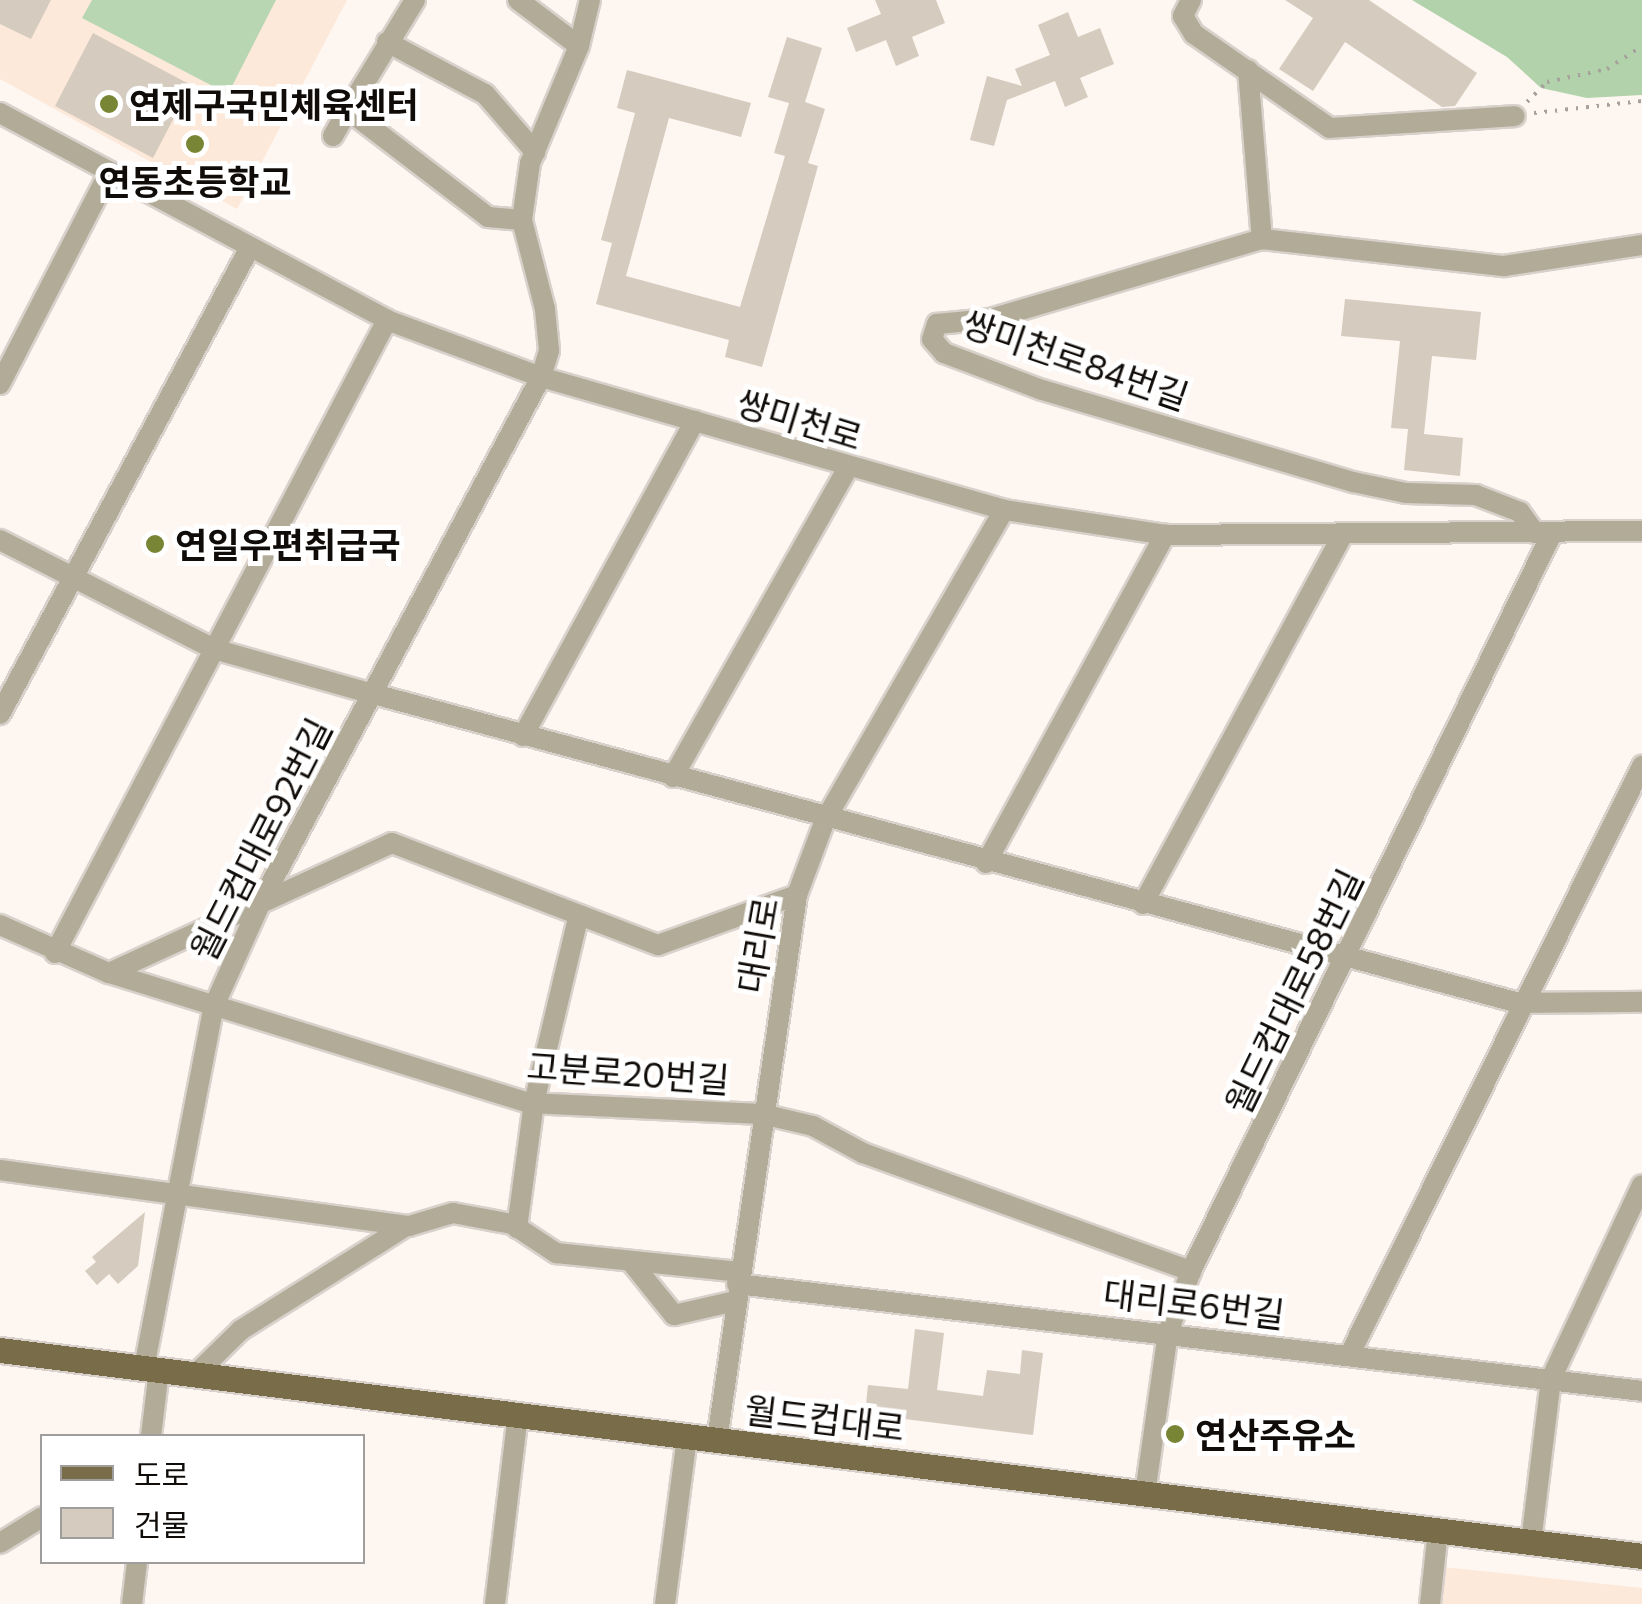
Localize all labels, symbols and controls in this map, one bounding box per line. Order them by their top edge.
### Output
place label: 연제구국민체육센터 [129,83,419,125]
marker: 연제구국민체육센터 [98,93,120,115]
marker: 연동초등학교 [184,133,206,155]
place label: 연동초등학교 [98,160,292,202]
street label: 쌍미천로84번길 [958,301,1194,417]
street label: 쌍미천로 [732,380,868,458]
place label: 연일우편취급국 [175,523,400,565]
marker: 연일우편취급국 [144,533,166,555]
street label: 월드컵대로92번길 [181,711,339,967]
street label: 월드컵대로58번길 [1216,862,1370,1120]
street label: 대리로 [728,894,786,996]
street label: 고분로20번길 [525,1044,731,1100]
street label: 대리로6번길 [1101,1271,1287,1335]
street label: 월드컵대로 [743,1387,907,1449]
place label: 연산주유소 [1195,1413,1356,1455]
marker: 연산주유소 [1164,1423,1186,1445]
legend [40,1434,365,1564]
text: 도로 [134,1455,189,1492]
text: 건물 [134,1505,189,1542]

